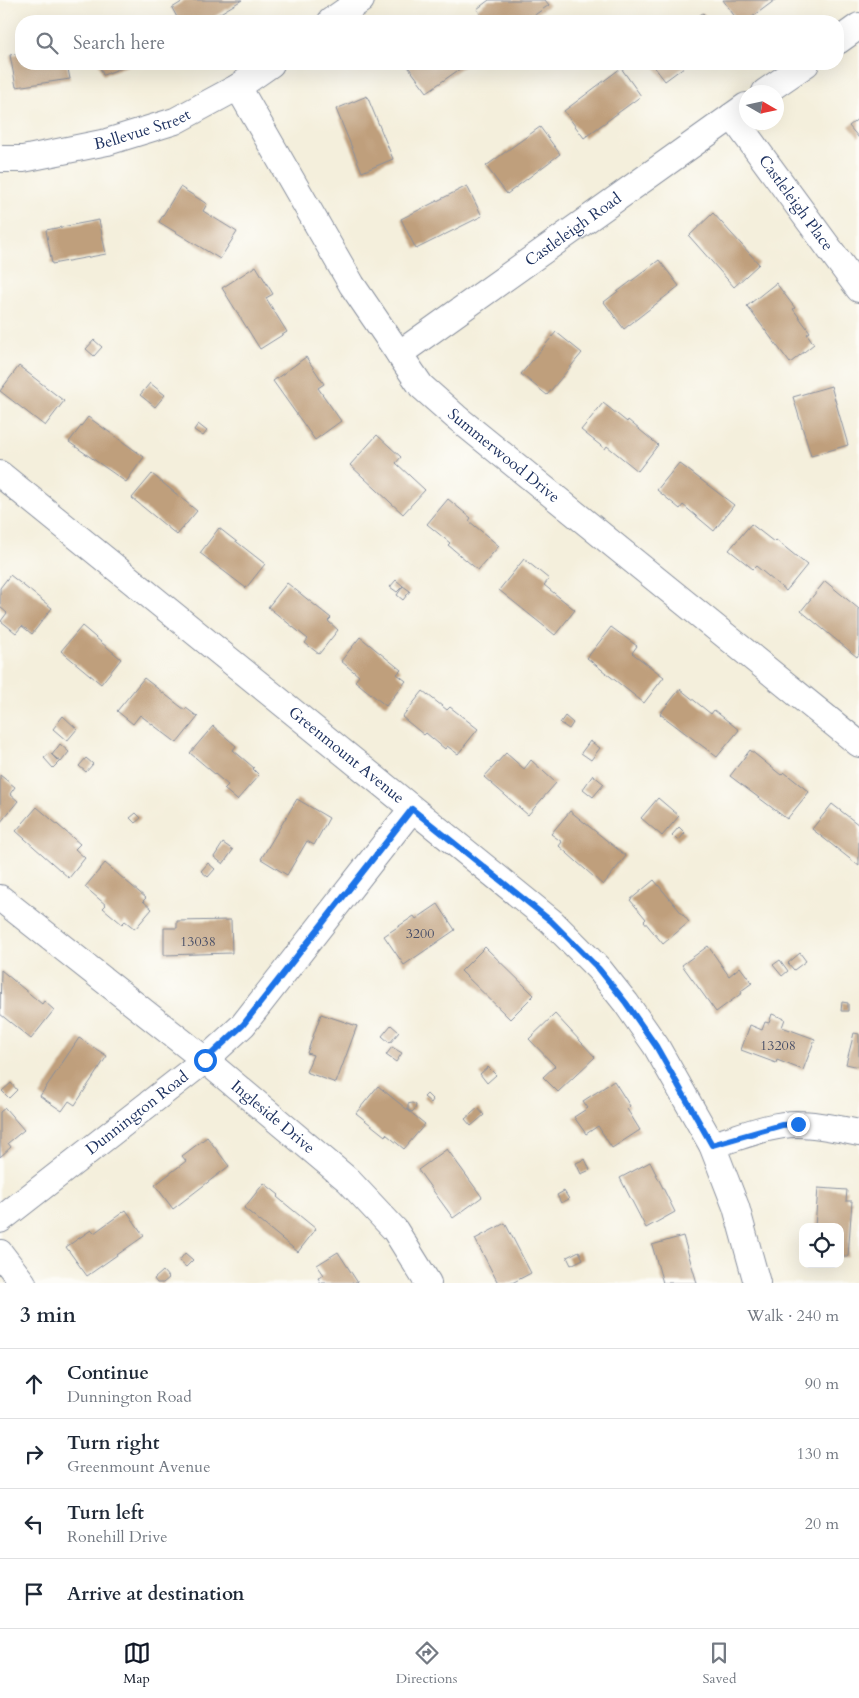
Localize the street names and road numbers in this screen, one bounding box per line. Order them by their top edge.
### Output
street label: Bellevue Street [92,104,195,155]
street label: Castleleigh Place [753,151,838,255]
street label: Castleleigh Road [520,187,626,272]
street label: Summerwood Drive [443,404,564,508]
street label: Greenmount Avenue [284,701,409,809]
street label: Dunnington Road [81,1066,194,1160]
street label: Ingleside Drive [226,1075,320,1159]

